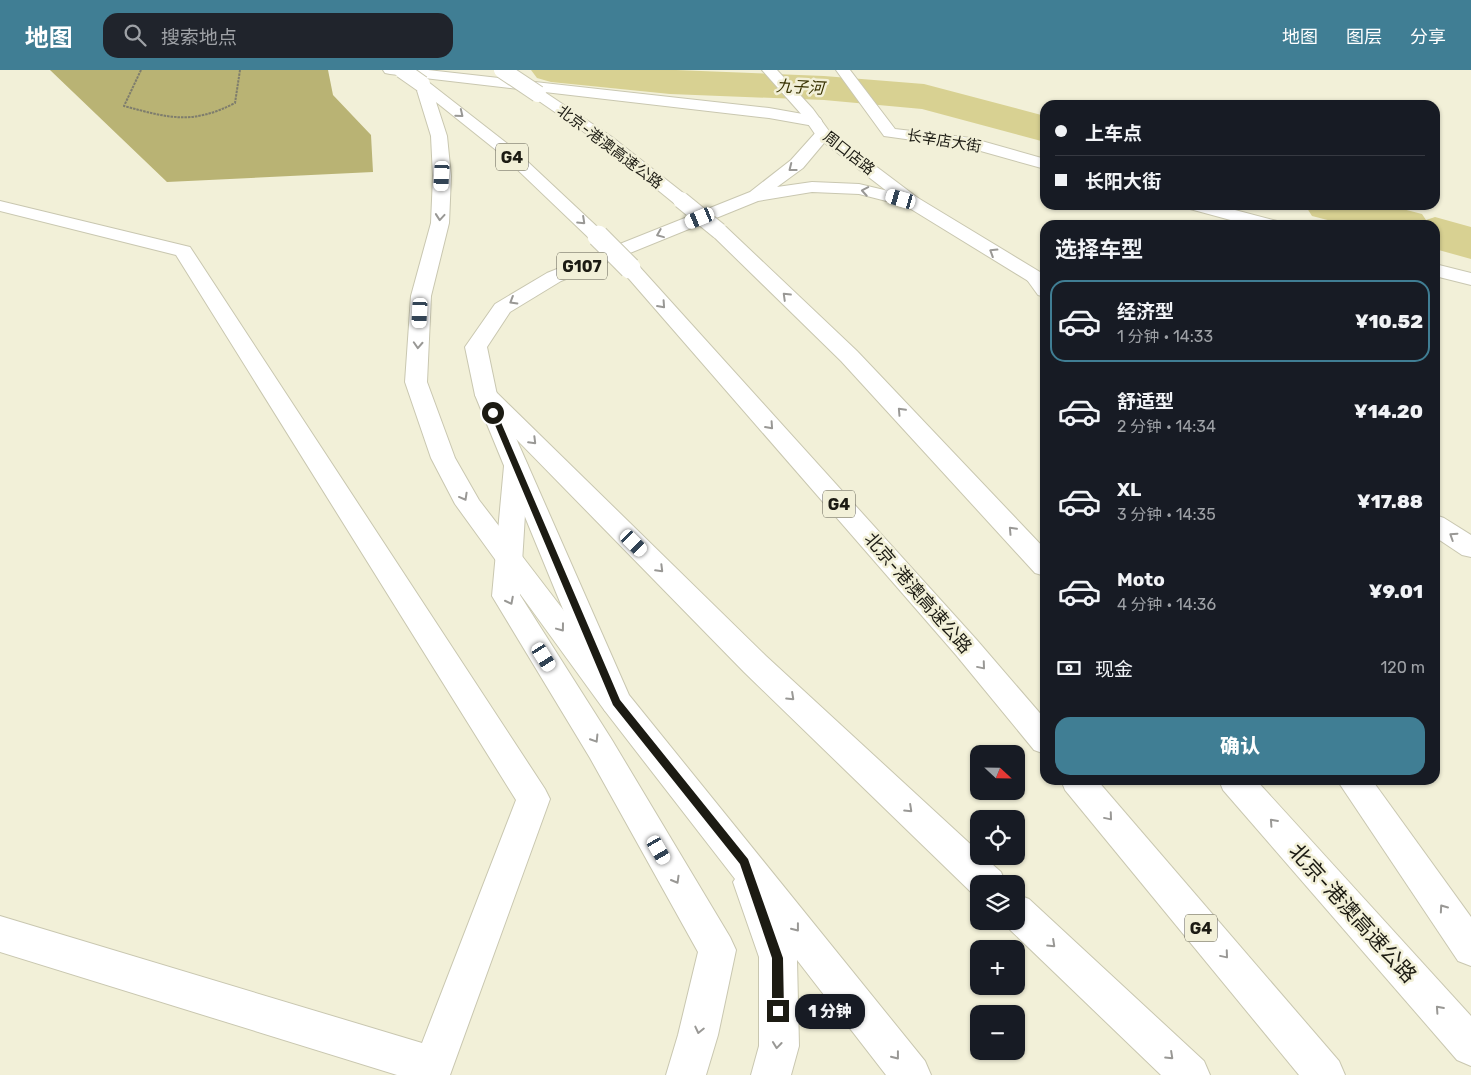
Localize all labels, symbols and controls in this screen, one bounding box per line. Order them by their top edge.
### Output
search box [103,13,453,58]
icon: search [121,21,149,49]
text: 地图 [25,24,73,52]
text: 搜索地点 [161,26,237,49]
text: 地图 [1282,26,1318,48]
text: 图层 [1346,26,1382,48]
text: 分享 [1410,26,1446,48]
water label: 九子河 [776,76,827,98]
street label: 北京-港澳高速公路 [554,102,666,192]
one-way arrow [454,108,463,116]
text: 上车点 [1085,122,1142,145]
street label: 长辛店大街 [906,126,982,156]
street label: 周口店路 [820,127,878,179]
road number: G4 [496,144,528,170]
car [433,161,450,191]
one-way arrow [788,162,797,171]
text: 长阳大街 [1085,170,1161,193]
one-way arrow [861,186,869,196]
car [884,188,917,210]
car [683,205,716,231]
one-way arrow [434,213,445,221]
one-way arrow [576,215,585,224]
one-way arrow [657,228,665,238]
text: 选择车型 [1055,236,1143,263]
one-way arrow [989,248,998,258]
road number: G107 [557,252,607,280]
one-way arrow [783,293,792,302]
one-way arrow [509,295,518,305]
car [411,298,428,328]
one-way arrow [656,299,665,308]
icon: car [1057,299,1102,344]
text: 经济型 [1117,300,1174,323]
text: ¥10.52 [1355,310,1423,333]
text: 1 分钟 · 14:33 [1117,327,1213,346]
one-way arrow [413,341,424,349]
icon: car [1057,389,1102,434]
text: 舒适型 [1117,390,1174,413]
text: ¥14.20 [1354,400,1423,423]
route start [482,402,504,424]
one-way arrow [898,408,907,417]
text: 2 分钟 · 14:34 [1117,417,1216,436]
one-way arrow [764,421,773,430]
one-way arrow [527,436,536,445]
text: XL [1117,478,1141,501]
icon: car [1057,479,1102,524]
road number: G4 [823,490,855,518]
text: ¥17.88 [1357,490,1423,513]
one-way arrow [458,492,468,501]
text: 3 分钟 · 14:35 [1117,505,1216,524]
car [618,527,649,559]
one-way arrow [1009,527,1018,536]
street label: 北京-港澳高速公路 [860,528,976,658]
one-way arrow [1449,533,1459,542]
one-way arrow [654,563,663,572]
text: Moto [1117,568,1165,591]
icon: car [1057,569,1102,614]
text: ¥9.01 [1369,580,1423,603]
text: 4 分钟 · 14:36 [1117,595,1216,614]
one-way arrow [504,596,514,605]
one-way arrow [555,622,563,631]
car [529,640,558,674]
icon: cash [1055,654,1083,682]
text: 现金 [1095,658,1133,681]
text: 120 m [1380,658,1425,677]
one-way arrow [976,660,984,669]
one-way arrow [785,691,794,700]
button: 确认 [1055,717,1425,775]
one-way arrow [589,734,598,743]
north arrow [970,745,1025,800]
map controls [970,745,1025,1060]
one-way arrow [903,803,912,812]
button: locate [970,810,1025,865]
one-way arrow [1103,812,1112,821]
one-way arrow [1270,819,1279,828]
car [645,833,672,867]
street label: 北京-港澳高速公路 [1284,838,1422,988]
one-way arrow [670,875,680,884]
button: layers [970,875,1025,930]
one-way arrow [1440,904,1449,914]
road number: G4 [1185,914,1217,941]
one-way arrow [790,922,799,932]
one-way arrow [1046,938,1055,947]
button: + [970,940,1025,995]
one-way arrow [1219,949,1227,958]
callout: 1 分钟 [796,994,866,1028]
route end [767,1000,789,1022]
text: 1 分钟 [808,1002,852,1021]
button: − [970,1005,1025,1060]
one-way arrow [1435,1006,1444,1015]
one-way arrow [694,1025,705,1034]
one-way arrow [772,1041,783,1049]
one-way arrow [890,1050,899,1060]
one-way arrow [1164,1050,1173,1059]

